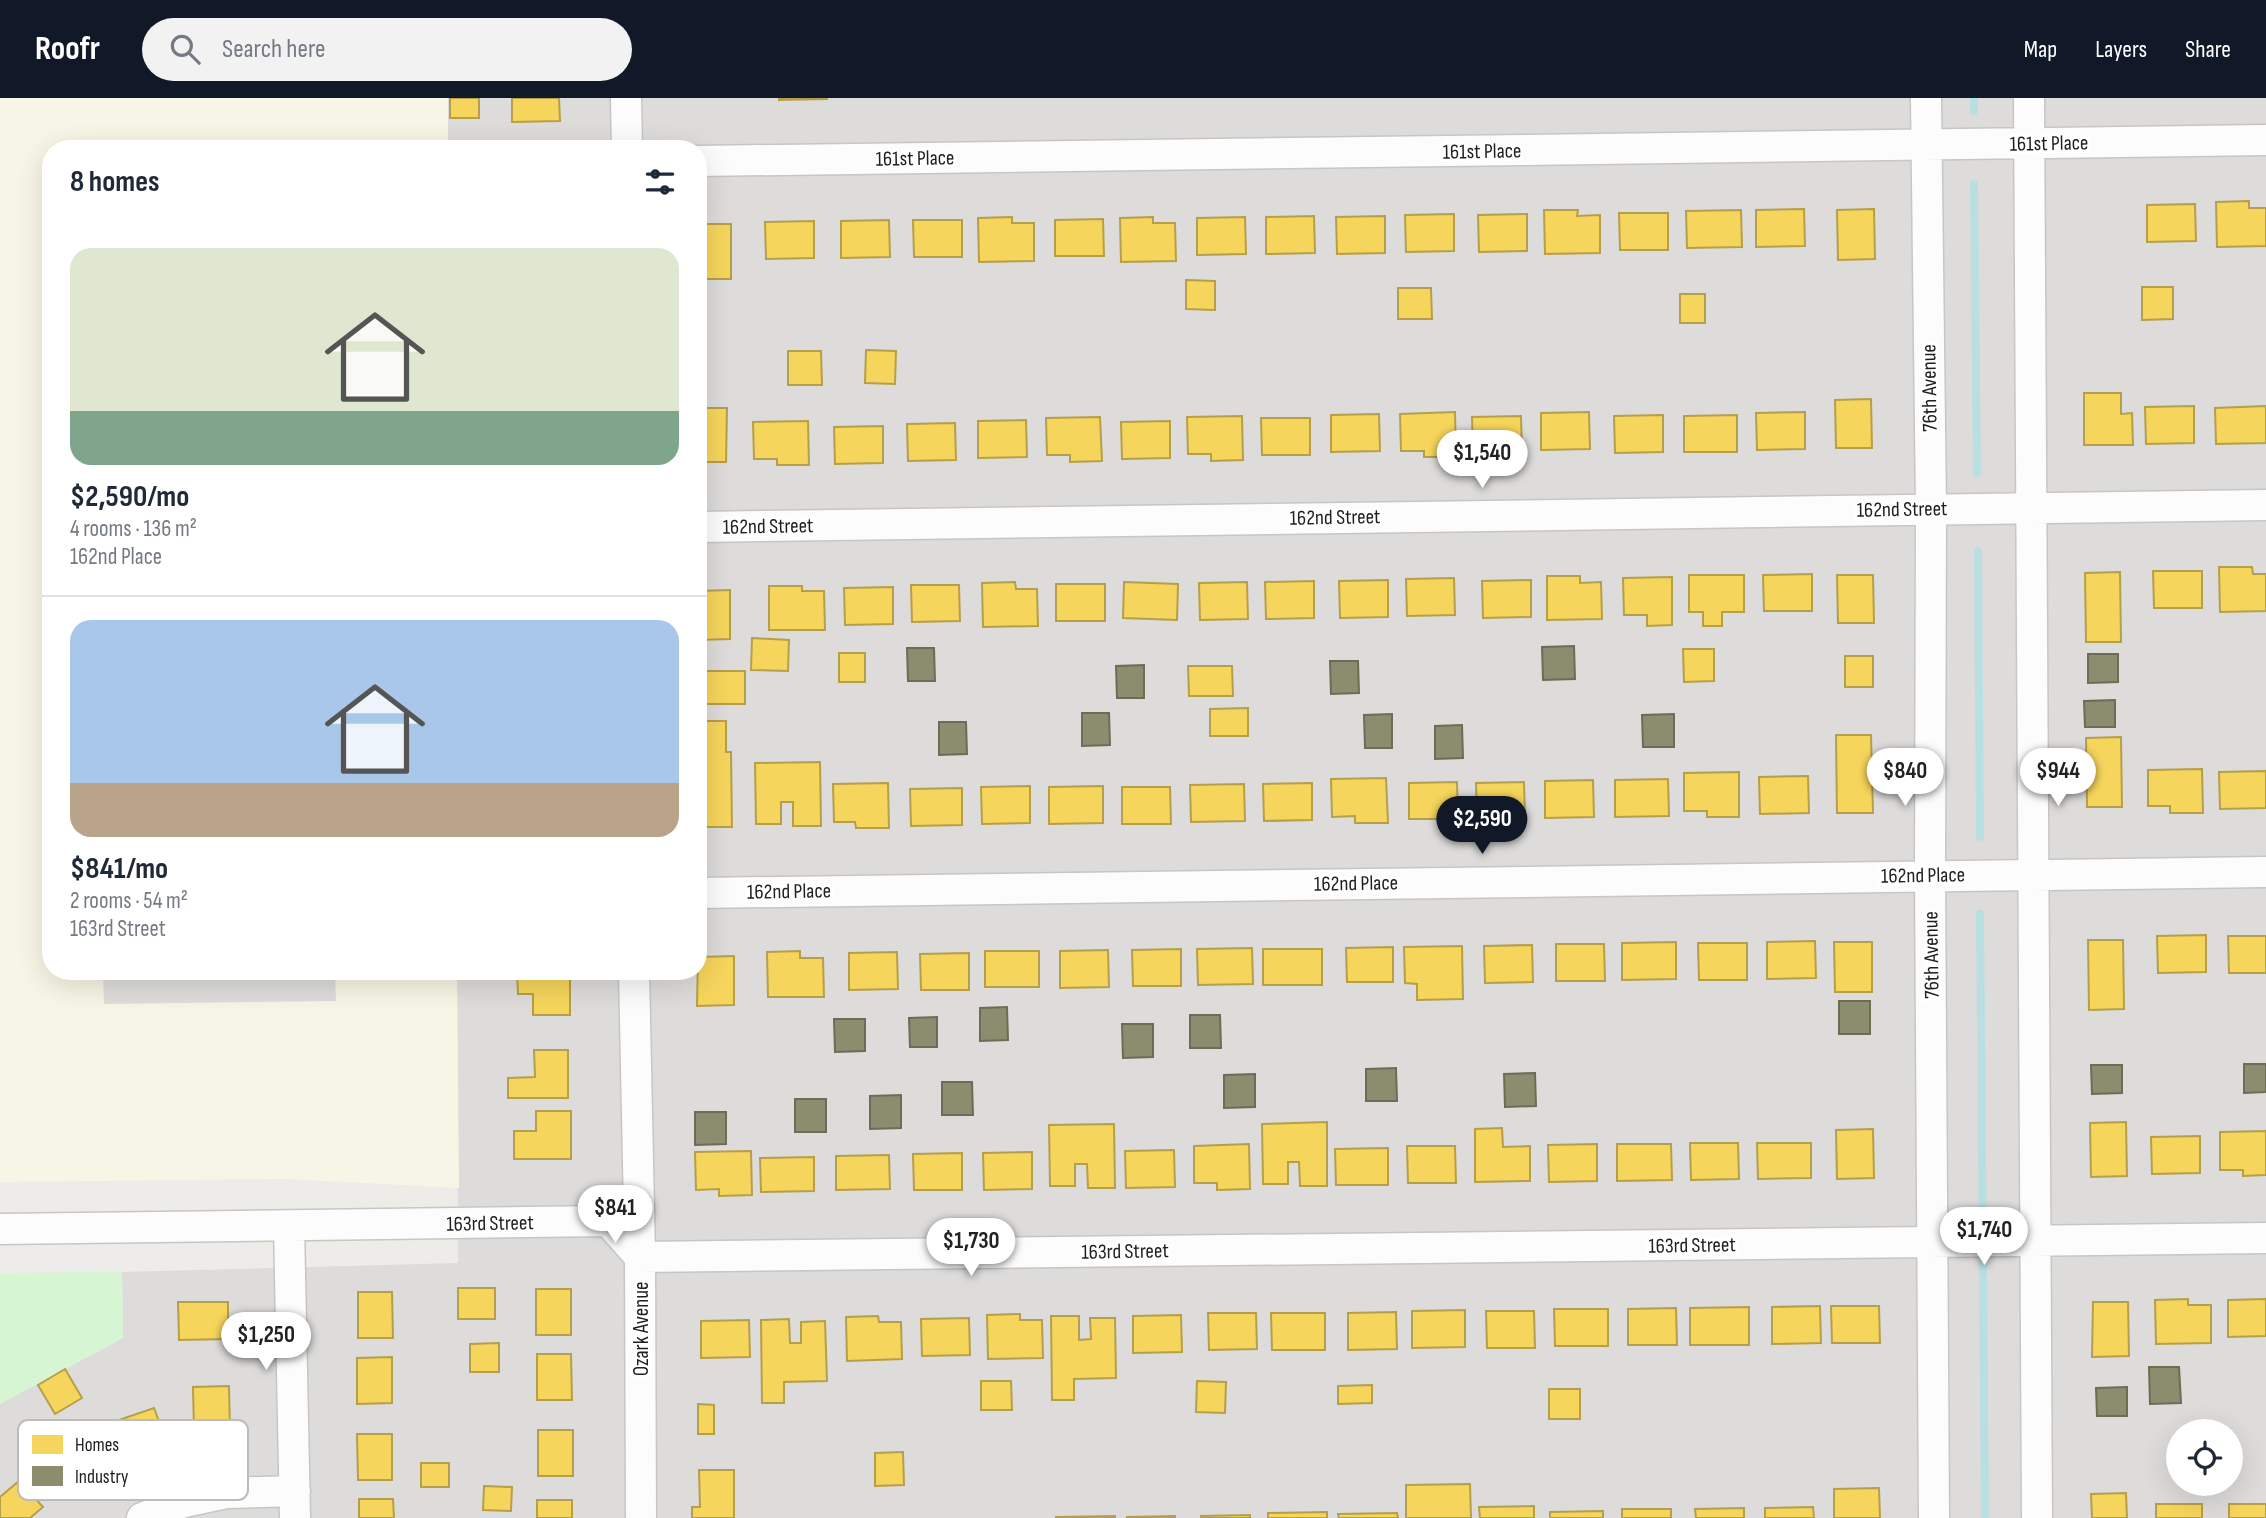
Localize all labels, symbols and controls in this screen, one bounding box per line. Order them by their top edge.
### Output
search box [142,18,632,81]
text: Roofr [35,29,100,69]
icon: search [166,30,204,68]
text: Search here [222,34,325,65]
text: Map [2024,35,2057,64]
text: Layers [2095,35,2147,64]
text: Share [2185,35,2231,64]
street label: 161st Place [2009,130,2089,157]
street label: 161st Place [1442,138,1522,165]
street label: 161st Place [875,145,955,172]
icon: filters [641,163,679,201]
text: 8 homes [70,164,159,200]
icon: home [312,294,438,420]
street label: 76th Avenue [1916,344,1943,432]
pin: $1,540 [1425,430,1539,490]
text: $1,540 [1453,439,1511,467]
text: $2,590/mo [70,479,189,515]
street label: 162nd Street [1856,496,1948,523]
street label: 162nd Street [1289,504,1381,531]
street label: 162nd Street [722,513,814,540]
text: 4 rooms · 136 m² [70,515,197,543]
text: 162nd Place [70,543,162,571]
icon: home [312,666,438,792]
pin: $840 [1864,748,1946,808]
pin: $944 [2017,748,2099,808]
text: $840 [1883,757,1927,785]
text: $944 [2036,757,2080,785]
pin: $2,590 [1425,796,1539,856]
text: $2,590 [1452,805,1512,833]
text: $841/mo [70,851,168,887]
street label: 162nd Place [1881,862,1965,889]
street label: 162nd Place [1314,870,1398,897]
street label: 162nd Place [747,878,831,905]
text: 2 rooms · 54 m² [70,887,188,915]
street label: 76th Avenue [1918,911,1945,999]
text: 163rd Street [70,915,166,943]
pin: $841 [574,1186,656,1245]
text: $841 [594,1194,636,1222]
pin: $1,740 [1927,1208,2041,1267]
street label: 163rd Street [446,1210,534,1237]
text: $1,740 [1956,1216,2012,1244]
pin: $1,730 [914,1218,1028,1278]
text: $1,730 [942,1227,1000,1255]
street label: 163rd Street [1648,1232,1736,1259]
street label: 163rd Street [1081,1238,1169,1265]
street label: Ozark Avenue [629,1282,654,1376]
pin: $1,250 [209,1312,323,1372]
text: $1,250 [237,1321,295,1349]
map controls [2166,1419,2243,1496]
button: locate [2166,1419,2243,1496]
legend [18,1420,248,1500]
text: Homes [75,1434,119,1457]
text: Industry [75,1466,129,1489]

